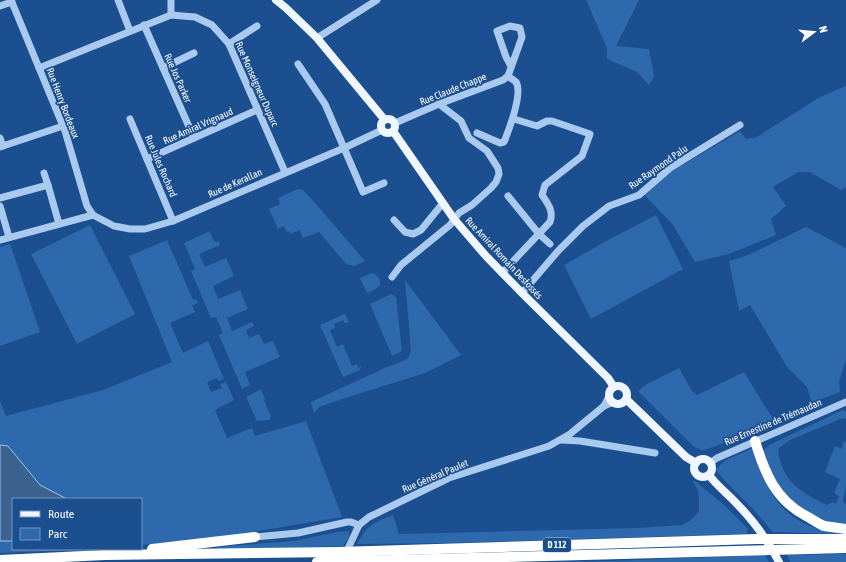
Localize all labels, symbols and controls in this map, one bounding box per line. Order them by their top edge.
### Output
north arrow [794,12,834,52]
text: N [817,24,830,34]
street label: Rue Monseigneur Duparc [233,40,281,128]
street label: Rue Jos Parker [162,52,194,105]
street label: Rue Henry Bordeaux [45,66,81,140]
street label: Rue Claude Chappe [418,70,488,107]
street label: Rue Amiral Vrignaud [161,106,235,146]
street label: Rue Jules Rochard [143,133,179,199]
street label: Rue Raymond Palu [627,143,690,191]
street label: Rue de Kerallan [206,166,264,200]
street label: Rue Amiral Romain Desfossés [463,215,545,302]
street label: Rue Ernestine de Trémaudan [723,396,823,448]
street label: Rue Général Paulet [400,457,470,495]
legend [12,498,142,550]
text: Route [48,507,74,521]
text: Parc [48,527,68,541]
road number: D 112 [543,538,571,552]

